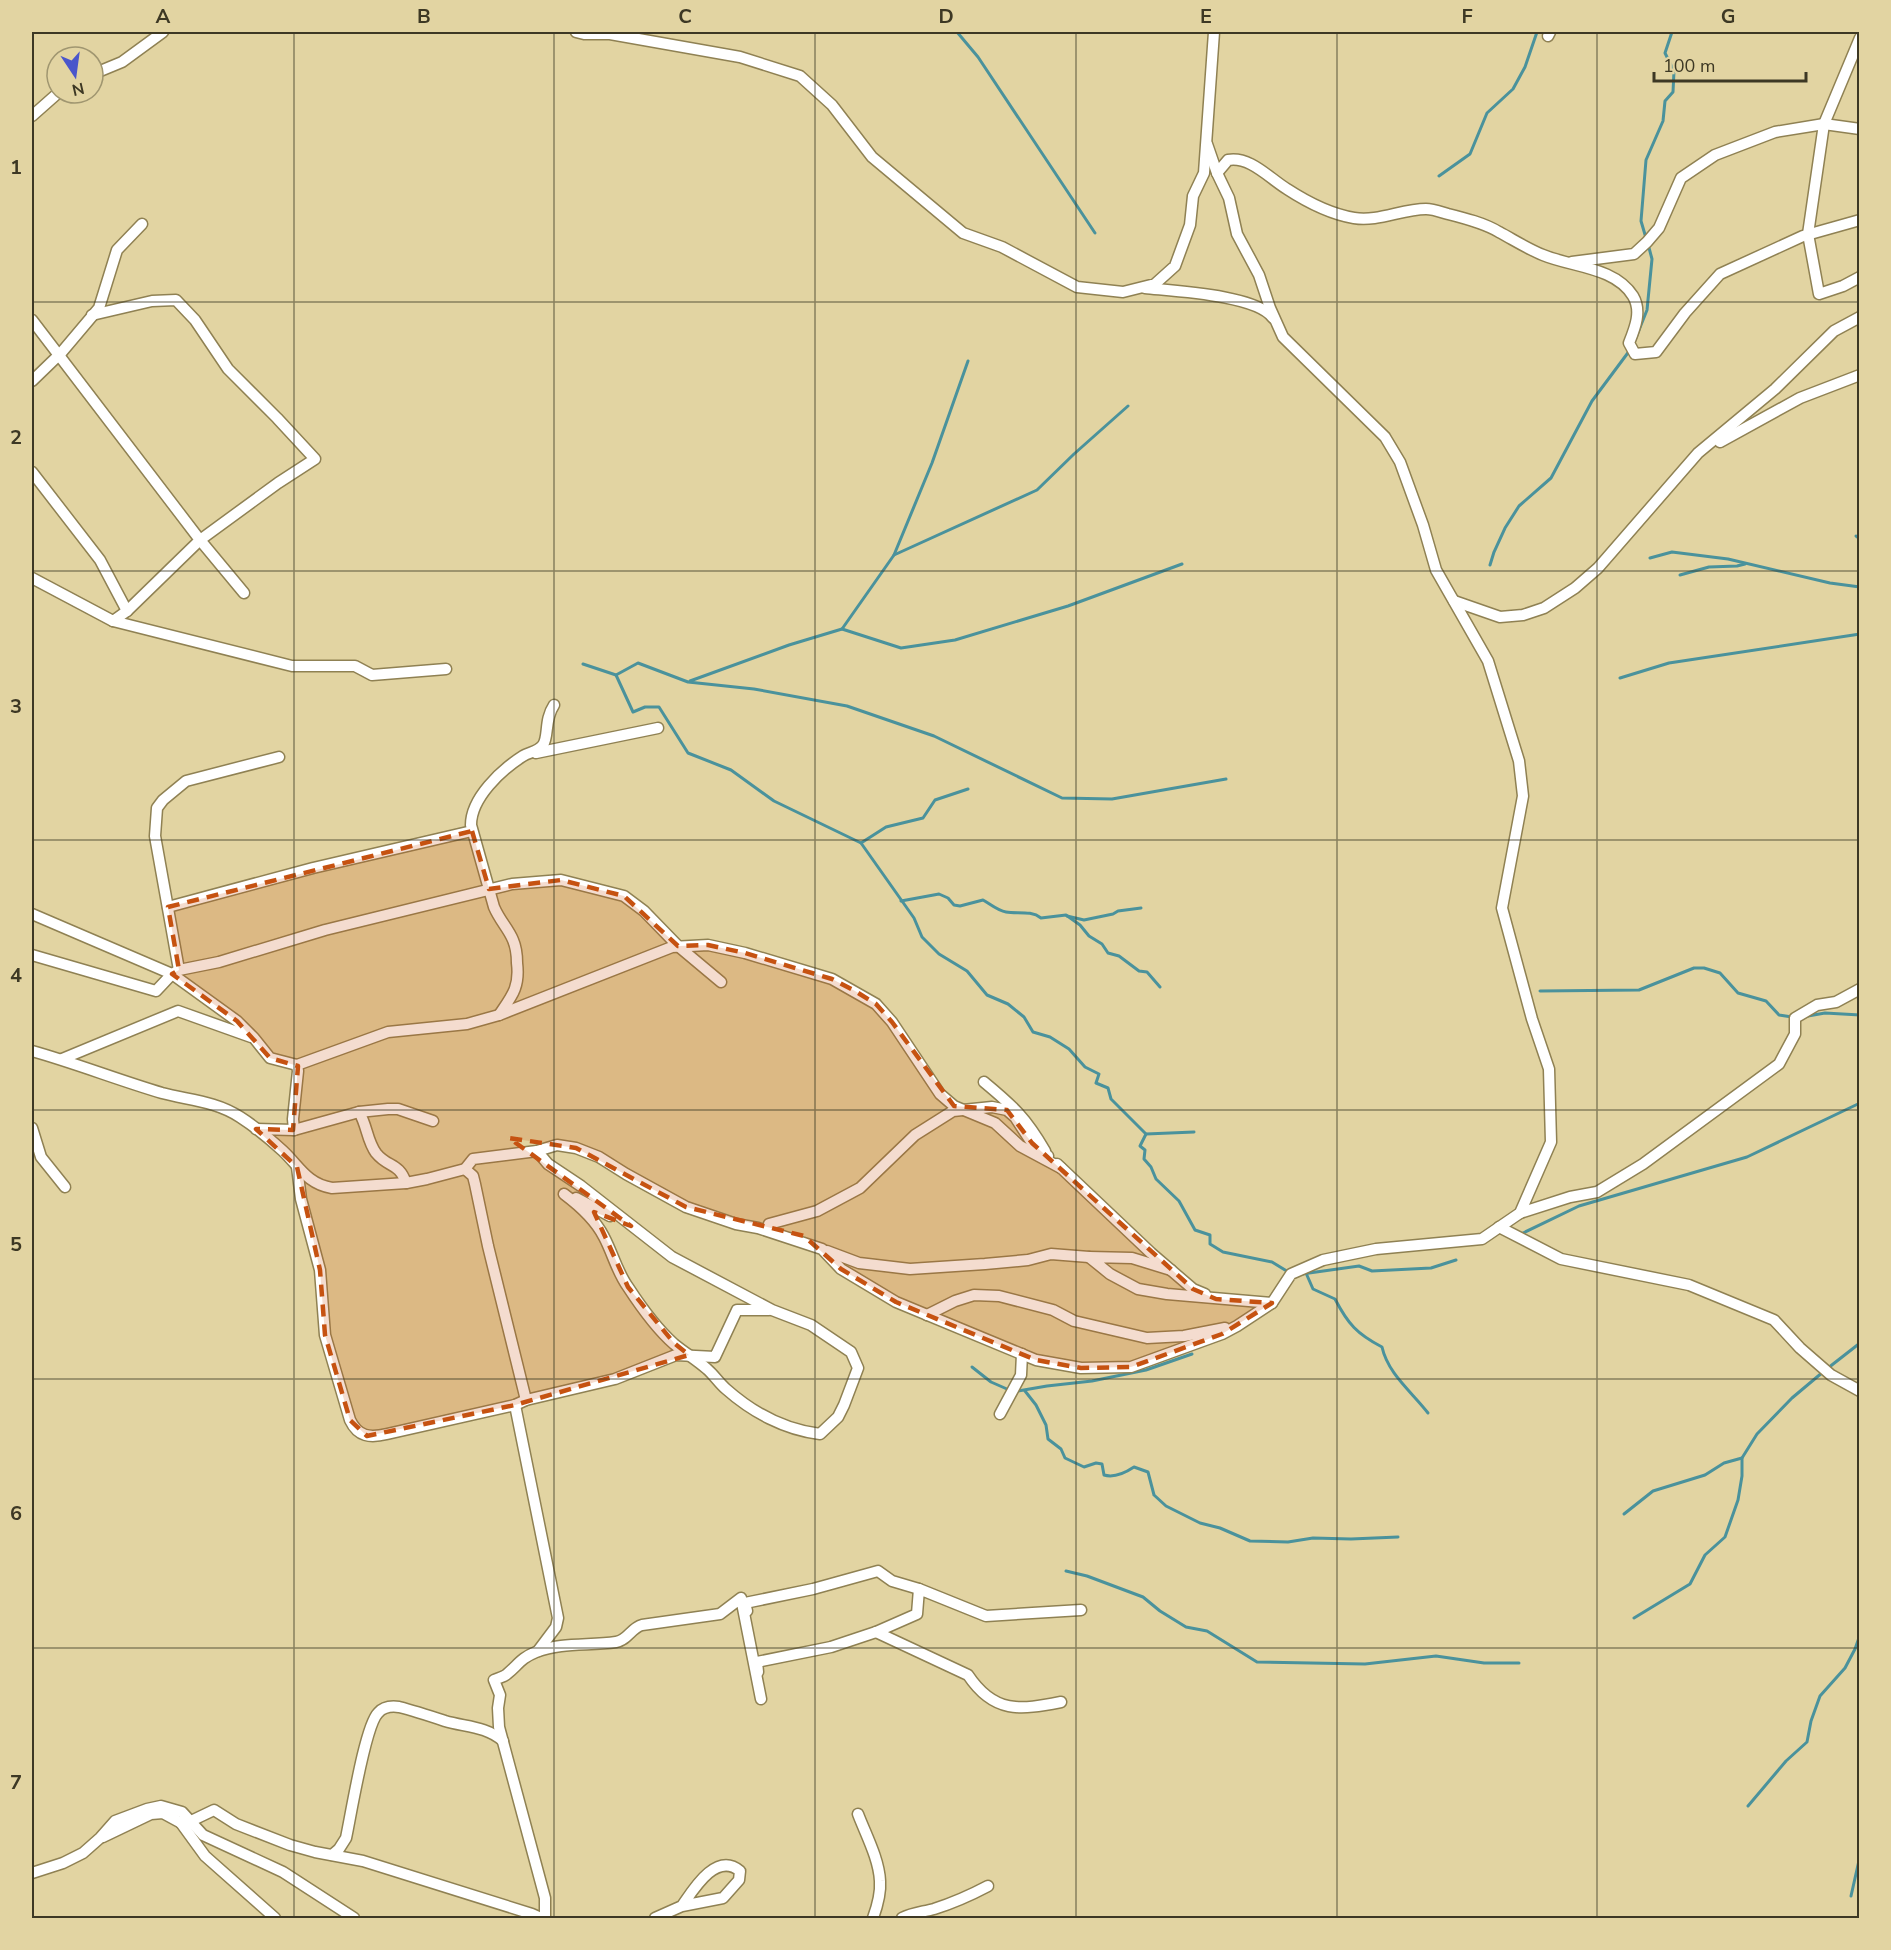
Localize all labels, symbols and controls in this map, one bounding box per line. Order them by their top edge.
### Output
text: A [156,3,171,30]
text: B [417,3,431,30]
text: C [678,3,692,30]
text: D [938,3,954,30]
text: E [1200,3,1212,30]
text: F [1461,3,1473,30]
text: G [1721,3,1735,30]
north arrow [45,45,105,105]
scale bar [1654,45,1806,83]
text: 100 m [1663,54,1715,78]
text: N [70,77,86,101]
text: 1 [10,154,22,181]
text: 2 [10,424,22,451]
text: 3 [10,693,22,720]
text: 4 [10,962,22,989]
text: 5 [10,1231,22,1258]
text: 6 [10,1500,22,1527]
text: 7 [10,1769,22,1796]

